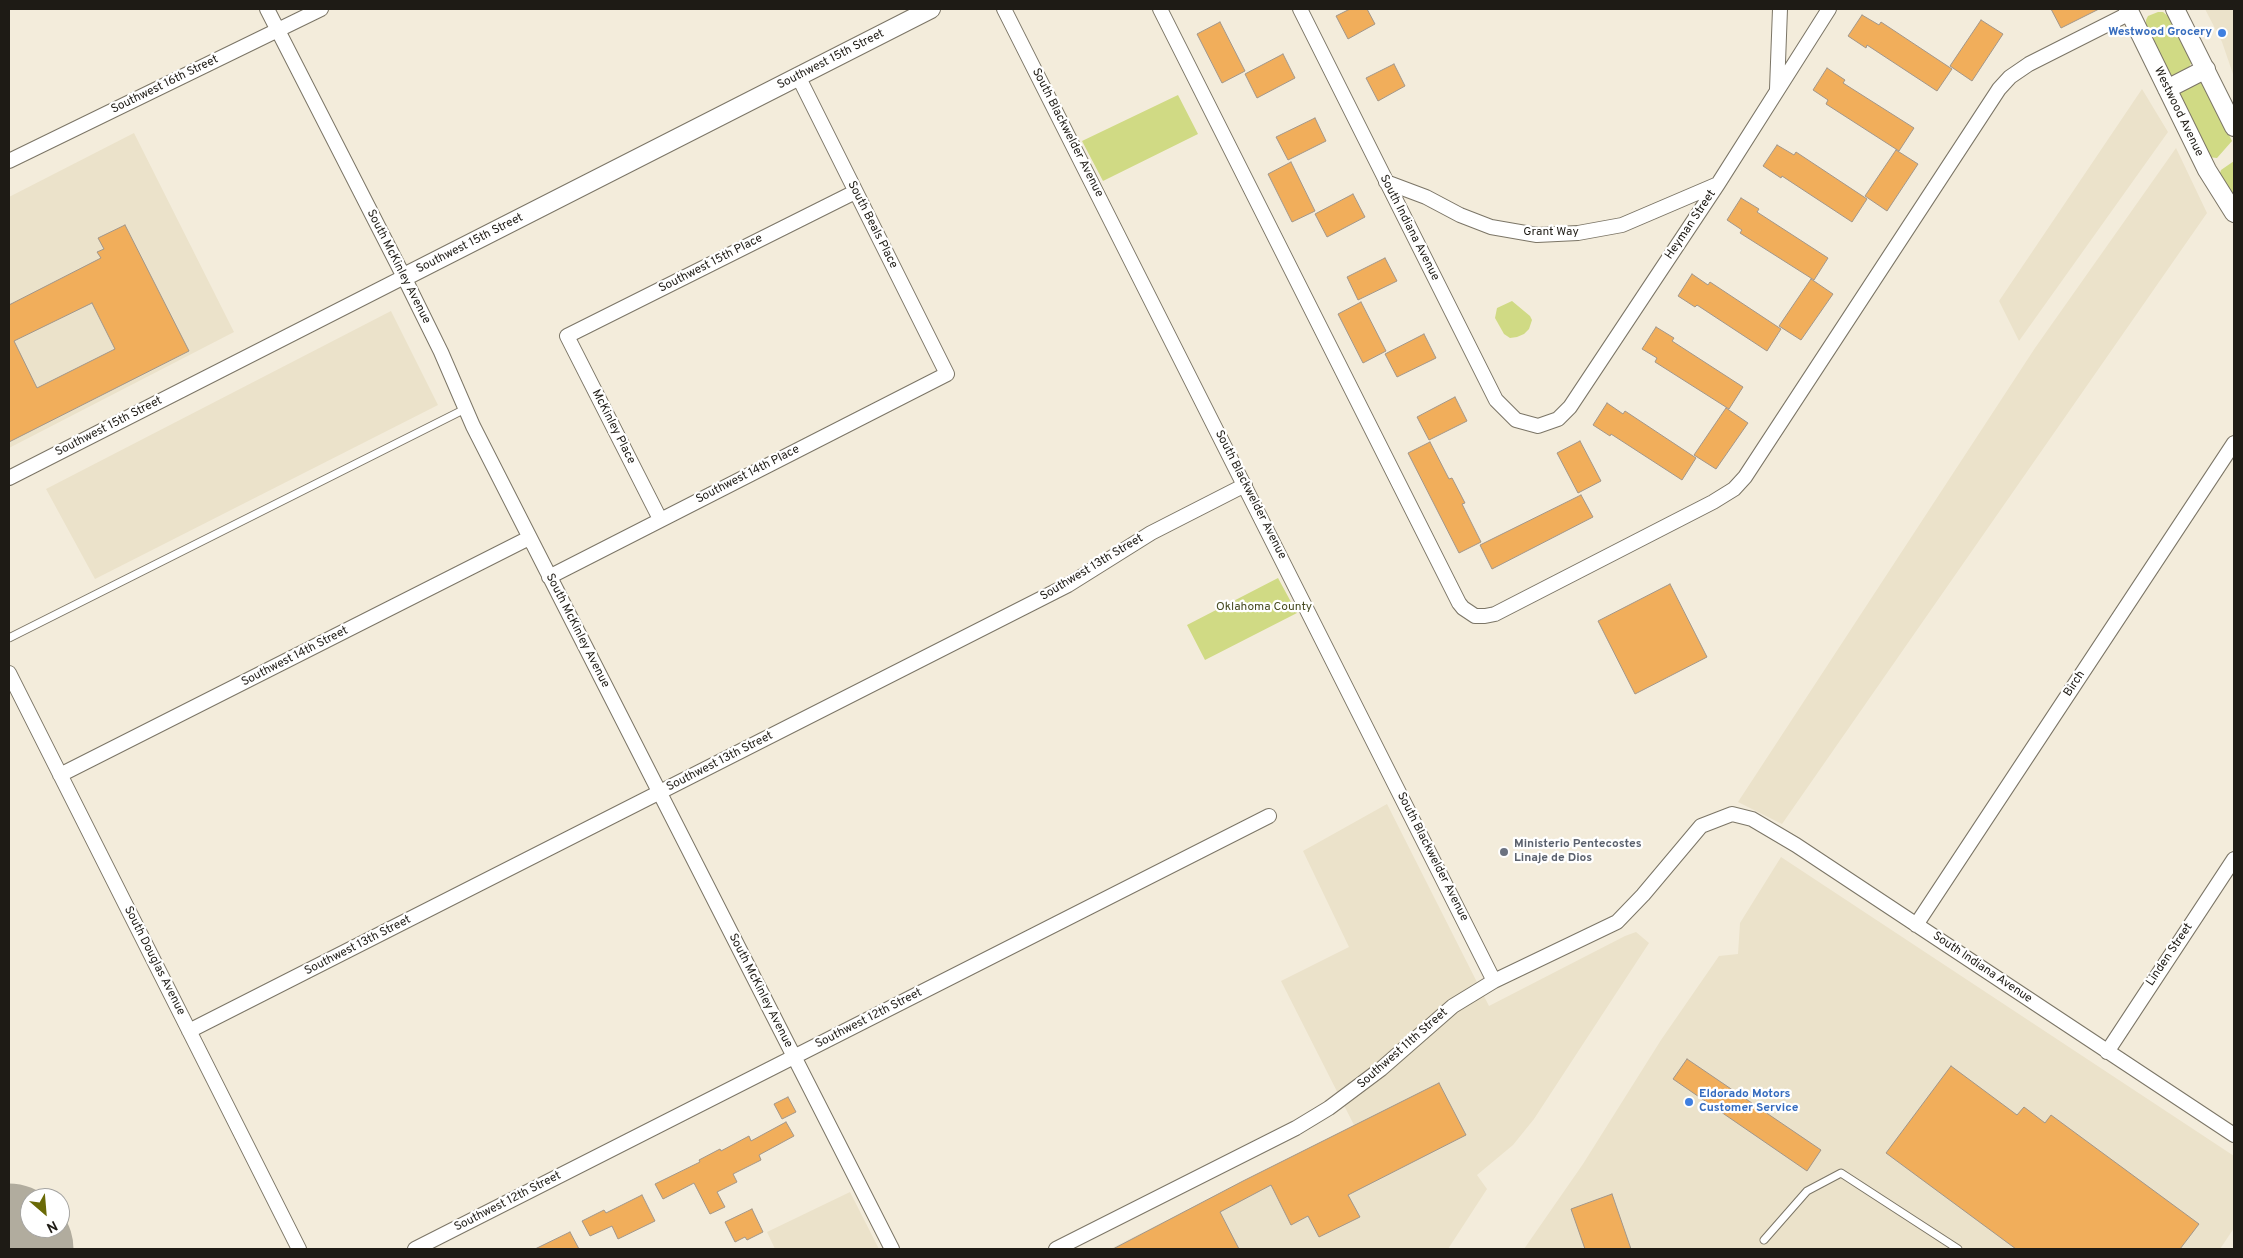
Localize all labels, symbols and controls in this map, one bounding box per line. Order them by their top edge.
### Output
place label: Westwood Grocery [2108,26,2212,40]
street label: Southwest 15th Street [775,27,887,93]
marker: Westwood Grocery [2216,27,2228,39]
street label: Southwest 16th Street [109,53,221,117]
street label: Westwood Avenue [2150,65,2206,159]
street label: South Blackwelder Avenue [1028,66,1106,200]
street label: South Indiana Avenue [1376,173,1442,283]
street label: South Beals Place [844,179,900,271]
street label: Heyman Street [1663,188,1719,262]
street label: South McKinley Avenue [363,207,433,327]
street label: Southwest 15th Street [414,211,526,277]
street label: Grant Way [1523,226,1579,240]
street label: Southwest 15th Place [657,232,765,296]
street label: McKinley Place [588,387,638,467]
street label: Southwest 15th Street [53,394,165,460]
street label: South Blackwelder Avenue [1211,428,1289,562]
street label: Southwest 14th Place [694,443,802,507]
street label: Southwest 13th Street [1038,532,1146,604]
street label: South McKinley Avenue [542,571,612,691]
park label: Oklahoma County [1216,601,1312,615]
street label: Southwest 14th Street [239,624,351,690]
street label: Birch [2061,668,2089,700]
street label: Southwest 13th Street [664,729,776,795]
street label: South Blackwelder Avenue [1393,790,1471,924]
place label: Ministerio Pentecostes Linaje de Dios [1514,838,1642,866]
marker: Ministerio Pentecostes Linaje de Dios [1498,846,1510,858]
street label: South Douglas Avenue [120,904,188,1018]
street label: Southwest 13th Street [302,913,414,979]
street label: Linden Street [2144,921,2196,989]
street label: South Indiana Avenue [1930,929,2034,1007]
street label: South McKinley Avenue [725,931,795,1051]
street label: Southwest 12th Street [813,986,925,1052]
street label: Southwest 11th Street [1355,1006,1451,1092]
place label: Eldorado Motors Customer Service [1699,1088,1798,1116]
marker: Eldorado Motors Customer Service [1683,1096,1695,1108]
street label: Southwest 12th Street [452,1169,564,1235]
north arrow [20,1188,70,1238]
text: N [43,1216,60,1236]

